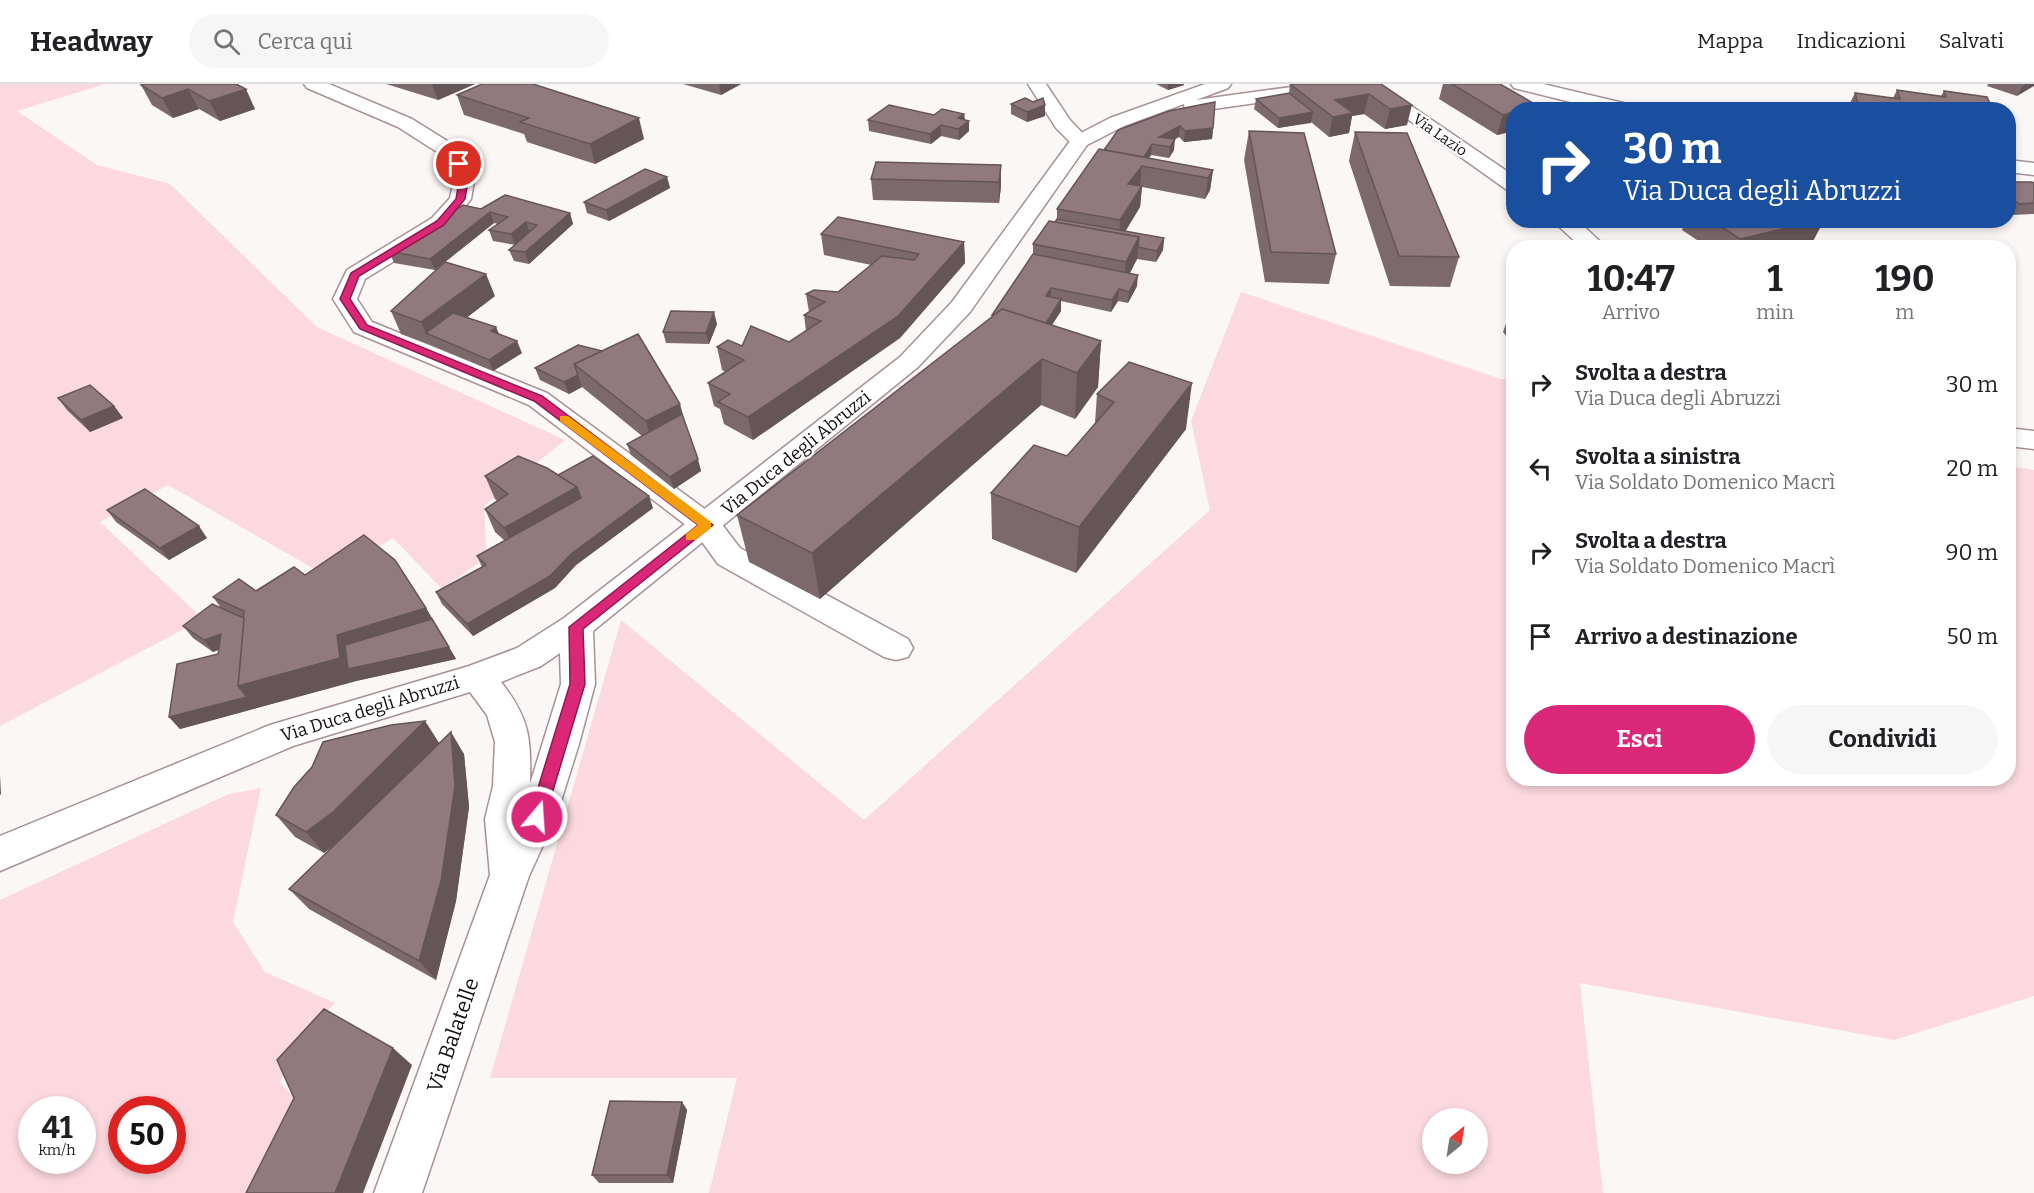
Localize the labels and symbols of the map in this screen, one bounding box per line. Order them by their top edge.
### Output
street label: Via Lazio [1410,110,1470,160]
pin [433,138,484,189]
street label: Via Duca degli Abruzzi [717,386,875,520]
street label: Via Duca degli Abruzzi [278,671,462,747]
position arrow [505,785,569,849]
street label: Via Balatelle [421,974,485,1096]
speed limit sign: 50 [108,1096,186,1174]
north arrow [1422,1108,1488,1174]

